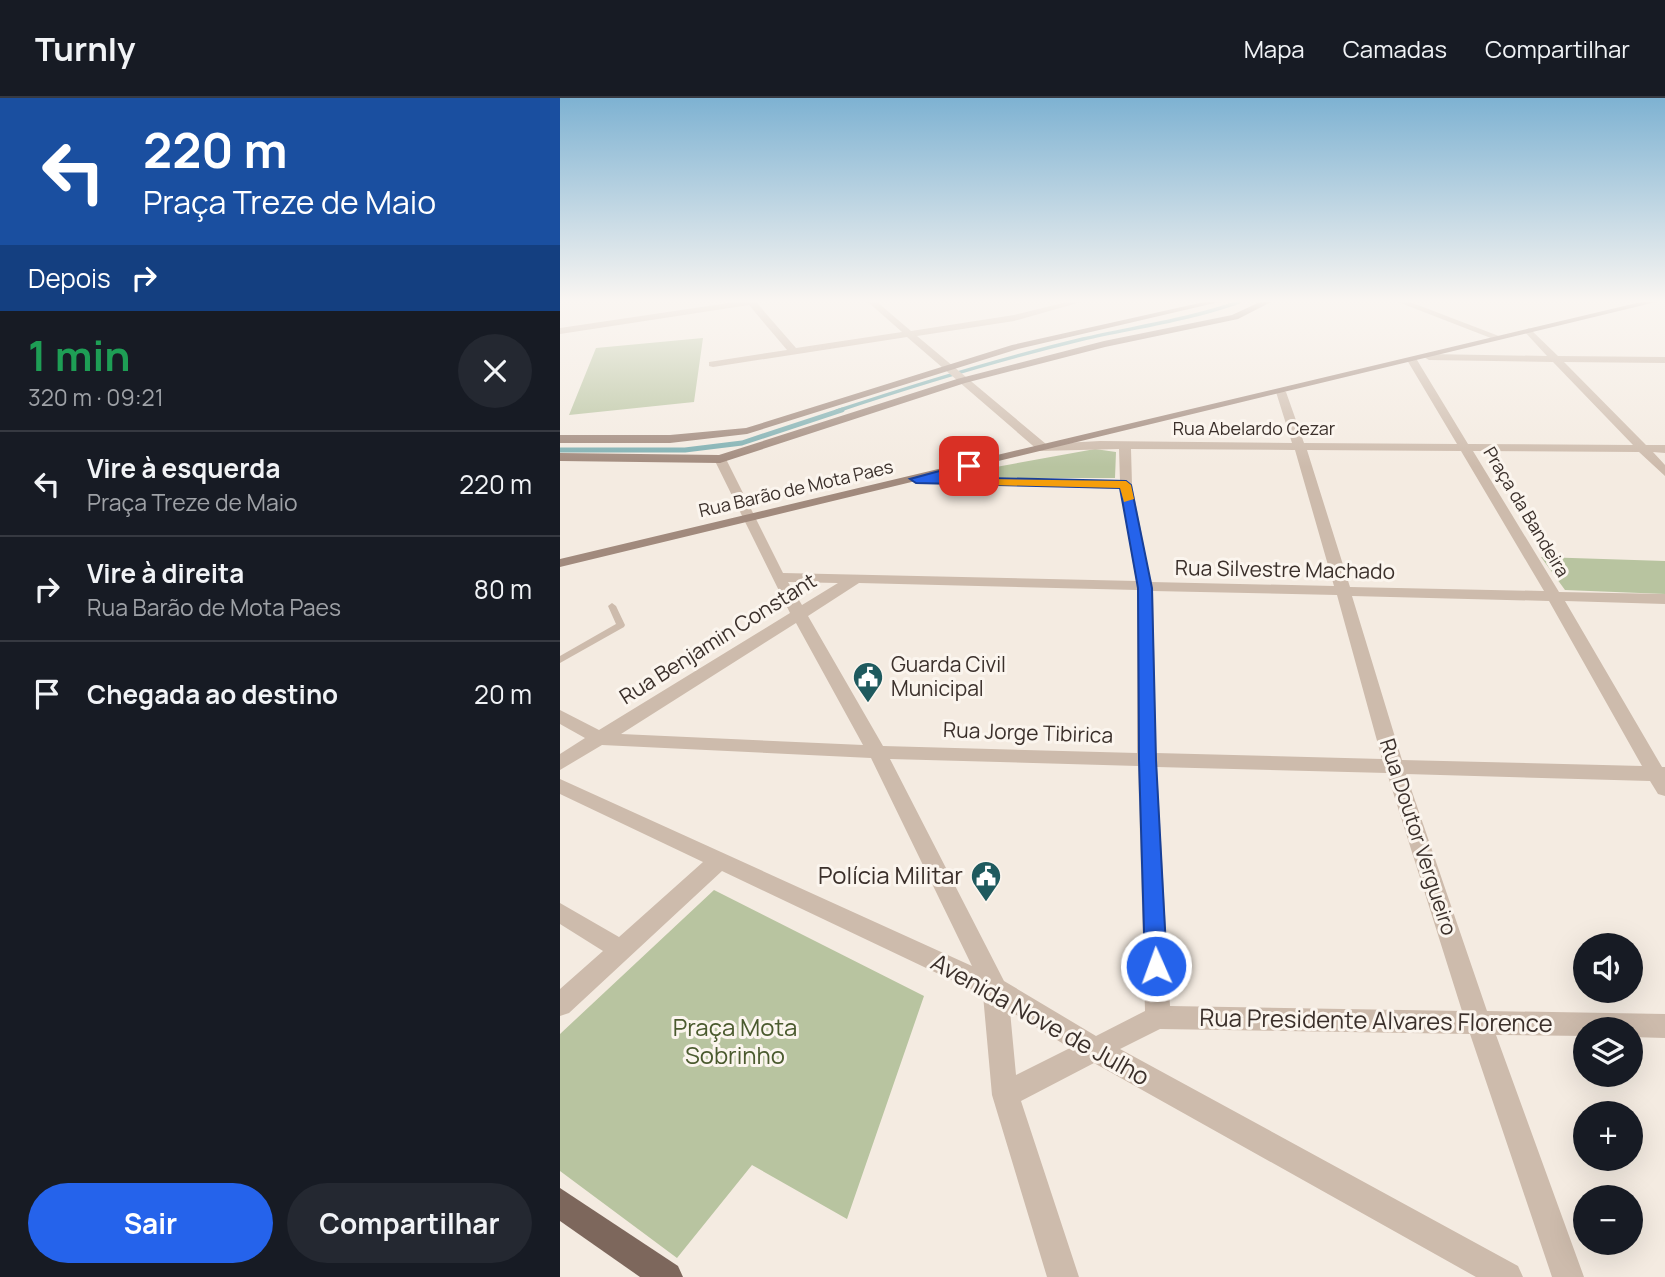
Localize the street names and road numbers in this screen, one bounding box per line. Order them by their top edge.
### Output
street label: Rua Abelardo Cezar [1173,416,1336,440]
street label: Praça da Bandeira [1478,442,1575,581]
street label: Rua Barão de Mota Paes [696,454,895,522]
street label: Rua Silvestre Machado [1175,553,1395,585]
street label: Rua Benjamin Constant [614,566,821,710]
street label: Rua Jorge Tibirica [942,715,1114,749]
street label: Rua Doutor Vergueiro [1374,735,1464,939]
street label: Avenida Nove de Julho [926,945,1156,1093]
street label: Rua Presidente Alvares Florence [1199,1000,1553,1039]

